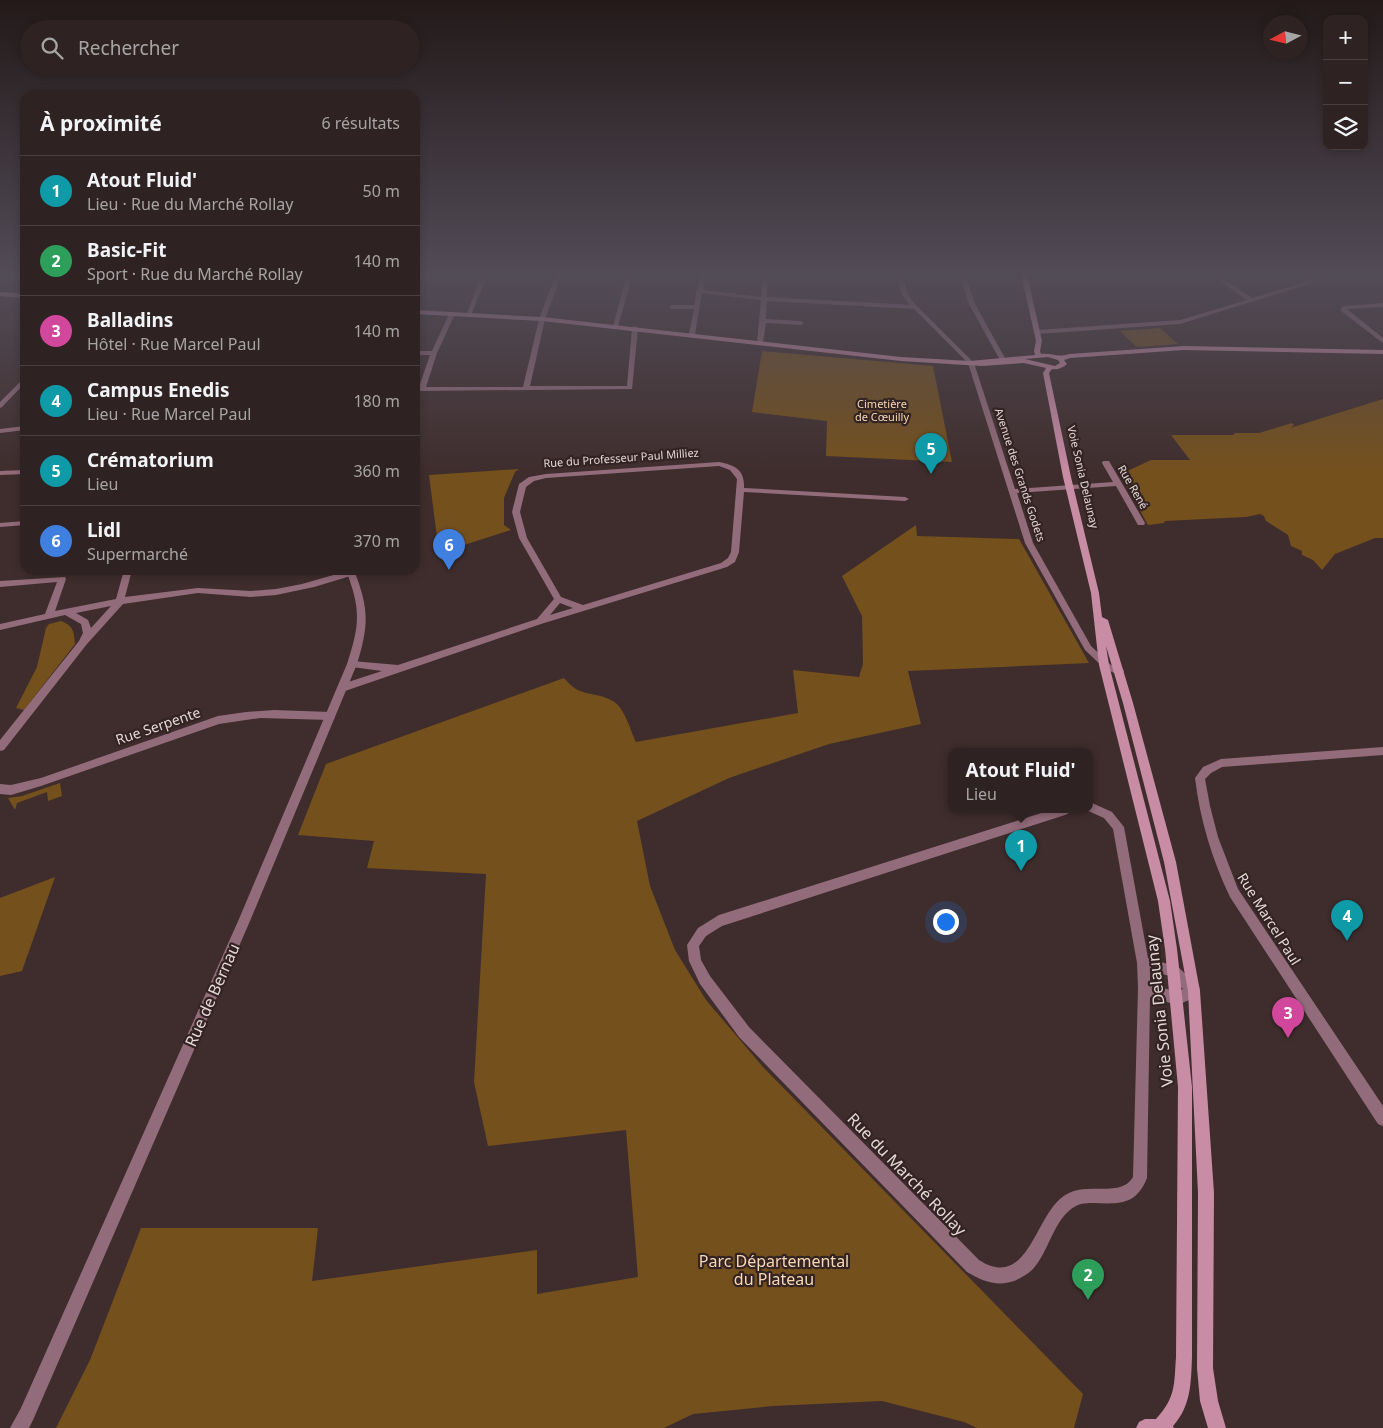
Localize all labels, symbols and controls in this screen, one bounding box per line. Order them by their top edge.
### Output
north arrow [1263,15,1308,60]
map controls [1323,15,1368,150]
button: + [1323,15,1368,60]
search box [20,20,420,75]
icon: search [38,34,66,62]
text: Rechercher [78,35,179,61]
button: − [1323,60,1368,105]
button: layers [1323,105,1368,150]
text: À proximité [40,109,162,137]
text: 6 résultats [322,112,400,134]
text: Atout Fluid' [87,167,197,193]
text: 1 [51,180,61,202]
text: 50 m [363,180,400,202]
text: Lieu · Rue du Marché Rollay [87,193,294,215]
text: Basic-Fit [87,237,166,263]
text: 2 [51,250,61,272]
text: 140 m [353,250,400,272]
text: Sport · Rue du Marché Rollay [87,263,303,285]
text: Balladins [87,307,173,333]
text: 3 [51,320,61,342]
text: 140 m [353,320,400,342]
text: Hôtel · Rue Marcel Paul [87,333,261,355]
text: Campus Enedis [87,377,230,403]
text: 4 [51,390,61,412]
text: 180 m [353,390,400,412]
park label: Cimetière de Cœuilly [855,396,909,424]
text: Lieu · Rue Marcel Paul [87,403,252,425]
street label: Avenue des Grands Godets [992,406,1049,544]
street label: Voie Sonia Delaunay [1064,424,1103,530]
pin: 5 [915,433,947,474]
street label: Rue du Professeur Paul Milliez [543,445,699,470]
text: Crématorium [87,447,214,473]
text: 5 [51,460,61,482]
text: 360 m [353,460,400,482]
street label: Rue René [1115,462,1152,512]
text: Lieu [87,473,118,495]
text: Lidl [87,517,121,543]
pin: 6 [433,529,465,570]
text: 6 [51,530,61,552]
text: 370 m [353,530,400,552]
text: Supermarché [87,543,188,565]
street label: Rue Serpente [113,702,203,749]
popup [948,748,1093,813]
text: Atout Fluid' [966,757,1076,783]
text: Lieu [966,783,997,805]
pin: 1 [1005,830,1037,871]
street label: Rue Marcel Paul [1233,869,1305,968]
pin: 4 [1331,900,1363,941]
your location [933,909,959,935]
street label: Voie Sonia Delaunay [1140,933,1178,1088]
street label: Rue de Bernau [179,940,245,1050]
pin: 3 [1272,997,1304,1038]
street label: Rue du Marché Rollay [843,1108,972,1241]
park label: Parc Départemental du Plateau [699,1250,849,1290]
pin: 2 [1072,1259,1104,1300]

